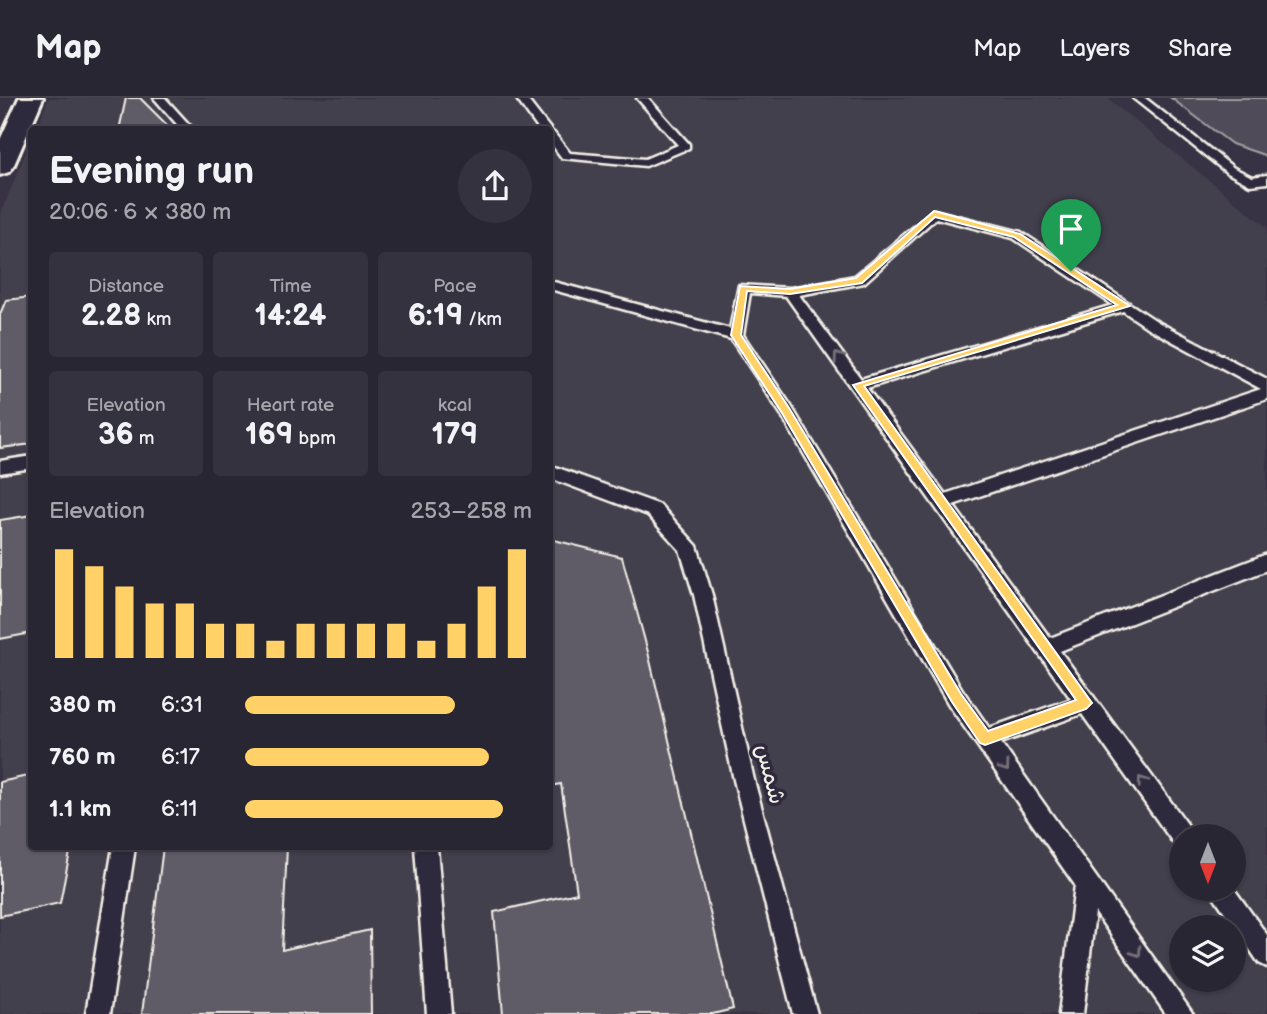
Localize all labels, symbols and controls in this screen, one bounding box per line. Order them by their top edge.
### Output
text: Map [35,28,101,68]
text: Map [973,34,1021,63]
text: Layers [1059,34,1130,63]
text: Share [1168,34,1232,63]
text: Evening run [49,149,254,194]
button: share [458,149,532,223]
text: 20:06 · 6 × 380 m [49,198,231,226]
pin [1041,199,1101,271]
icon: arrive [1052,210,1090,248]
text: Distance [88,275,164,298]
text: Time [269,275,312,298]
text: Pace [433,275,476,298]
text: 2.28 [81,298,141,334]
text: 14:24 [255,298,326,334]
text: 6:19 [408,298,463,334]
text: km [141,308,172,331]
text: /km [463,308,502,331]
one-way arrow [834,352,846,365]
text: Elevation [87,394,166,417]
text: Heart rate [247,394,334,417]
text: kcal [438,394,472,417]
text: 36 [98,417,134,453]
text: 169 [245,417,293,453]
text: 179 [431,417,478,453]
text: m [134,427,154,450]
text: bpm [293,427,336,450]
text: Elevation [49,497,145,525]
text: 253–258 m [411,497,532,525]
text: 380 m [49,691,116,719]
text: 6:31 [161,691,203,719]
street label: شمس [749,741,792,807]
text: 760 m [49,743,116,771]
text: 6:17 [161,743,200,771]
one-way arrow [997,759,1009,772]
one-way arrow [1138,776,1150,789]
text: 1.1 km [49,795,111,823]
text: 6:11 [161,795,198,823]
north arrow [1169,824,1246,901]
map controls [1169,824,1246,992]
button: layers [1169,915,1246,992]
one-way arrow [1129,944,1141,957]

